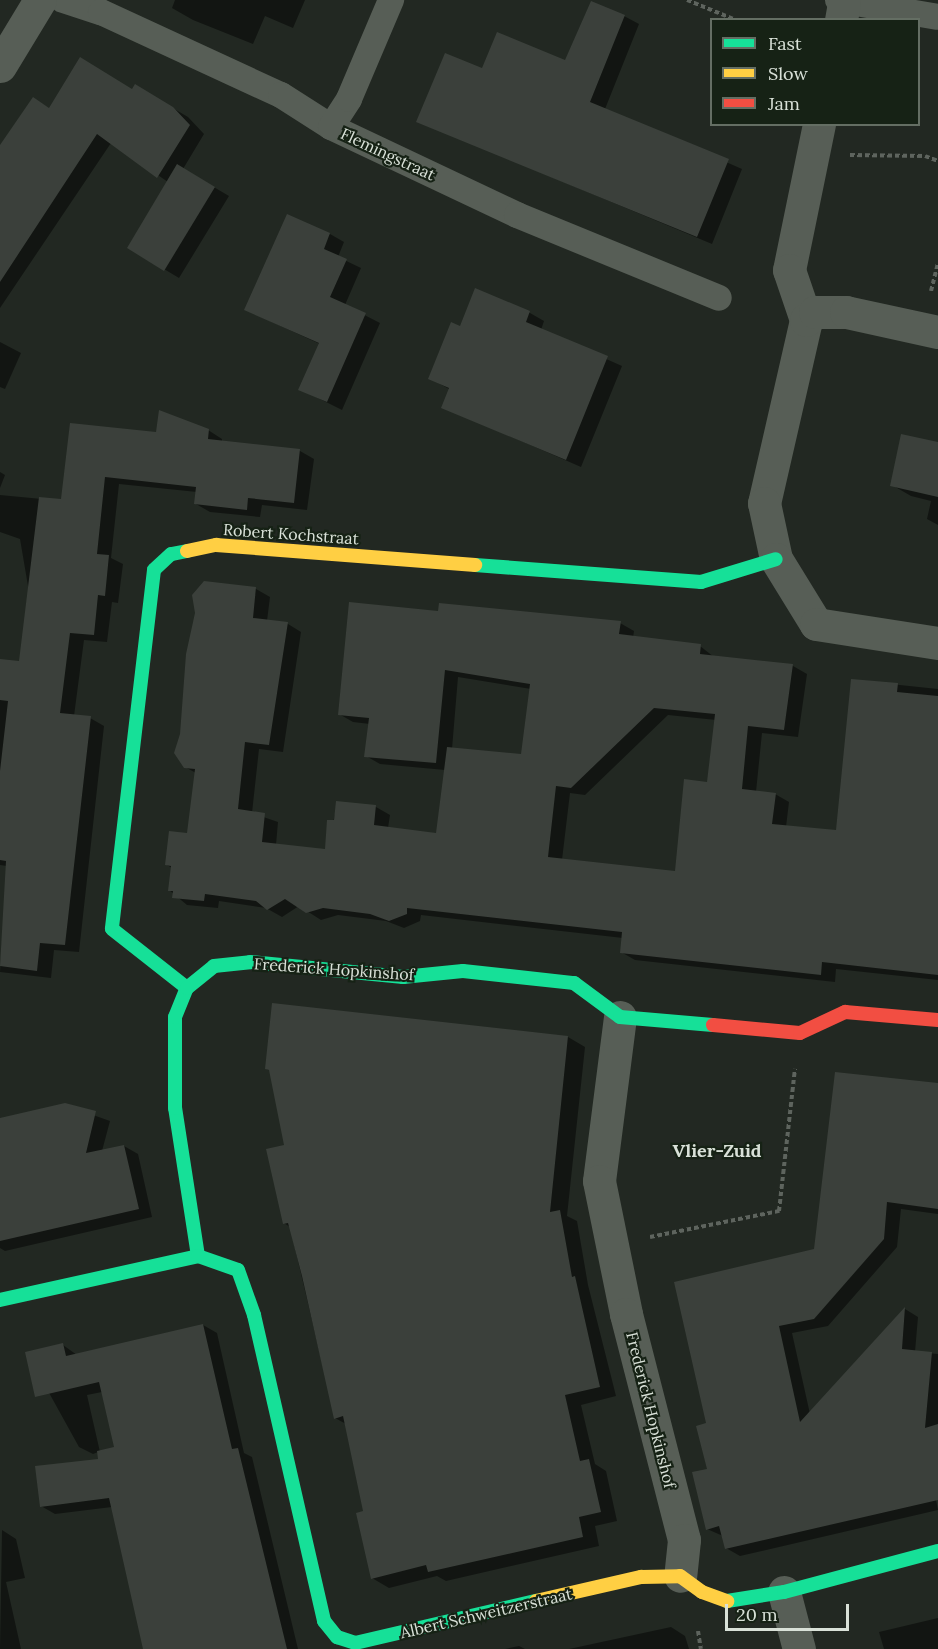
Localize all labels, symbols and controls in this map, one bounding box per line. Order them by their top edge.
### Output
legend [710,18,920,126]
text: Fast [768,32,802,55]
text: Slow [768,62,808,85]
text: Jam [768,92,800,115]
street label: Flemingstraat [338,124,438,184]
street label: Robert Kochstraat [223,520,359,548]
street label: Frederick Hopkinshof [253,954,415,984]
district label: Vlier-Zuid [672,1140,762,1162]
street label: Frederick Hopkinshof [622,1330,680,1490]
street label: Albert Schweitzerstraat [398,1584,574,1642]
scale bar [728,1592,852,1630]
text: 20 m [736,1603,778,1626]

